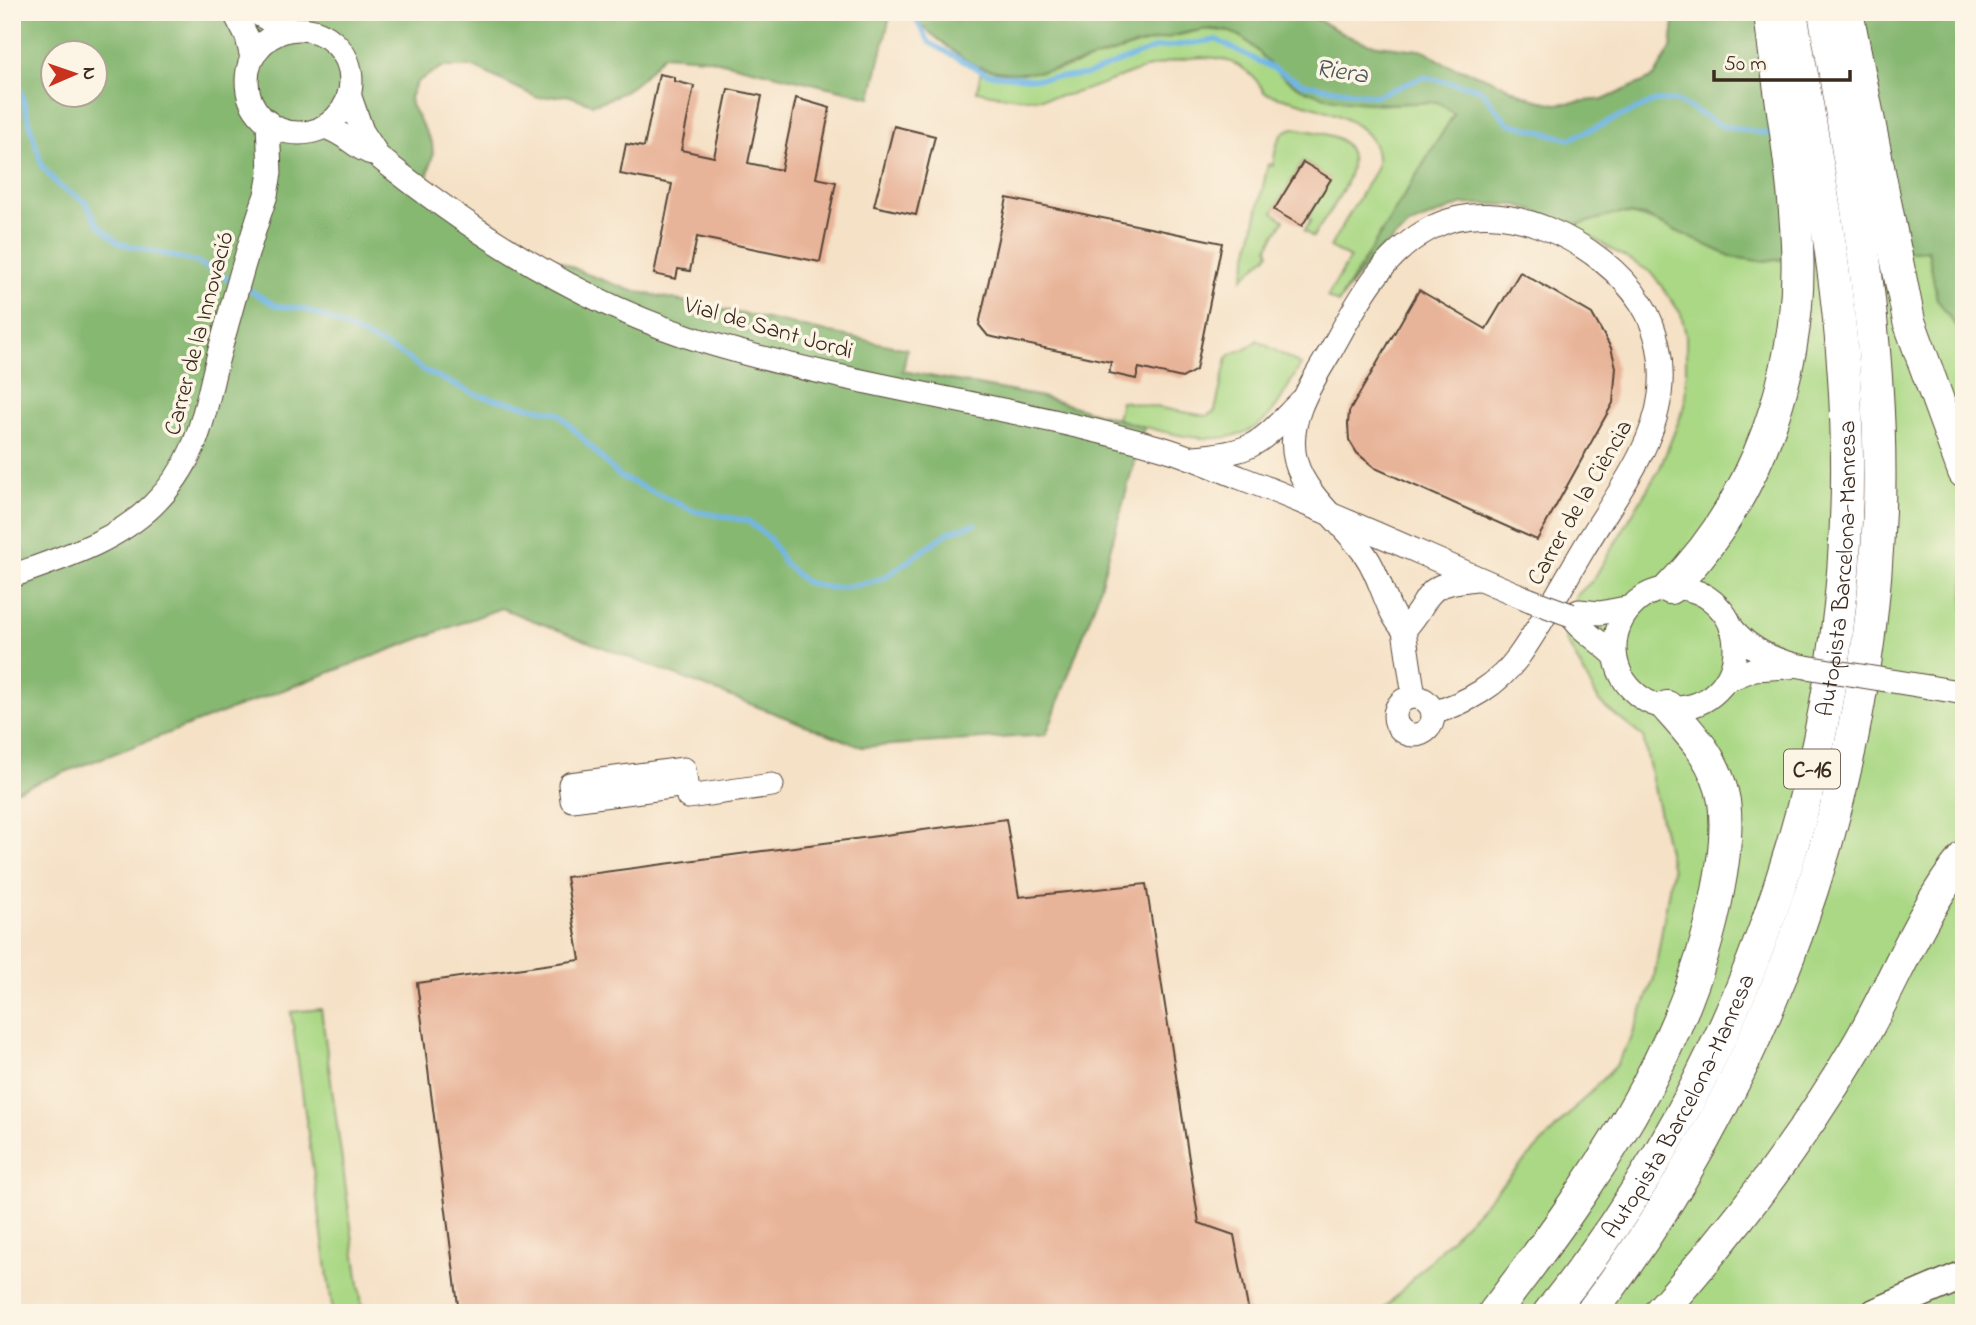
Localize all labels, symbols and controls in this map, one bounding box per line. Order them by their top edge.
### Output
north arrow [38,38,108,108]
scale bar [1714,38,1850,82]
water label: Riera [1312,50,1372,96]
text: 50 m [1724,50,1767,80]
text: N [75,67,102,81]
street label: Carrer de la Innovació [156,228,244,440]
street label: Vial de Sant Jordi [679,288,857,370]
street label: Carrer de la Ciència [1519,414,1643,593]
street label: Autopista Barcelona-Manresa [1809,420,1867,720]
road number: C-16 [1784,750,1840,789]
street label: Autopista Barcelona-Manresa [1594,969,1766,1247]

